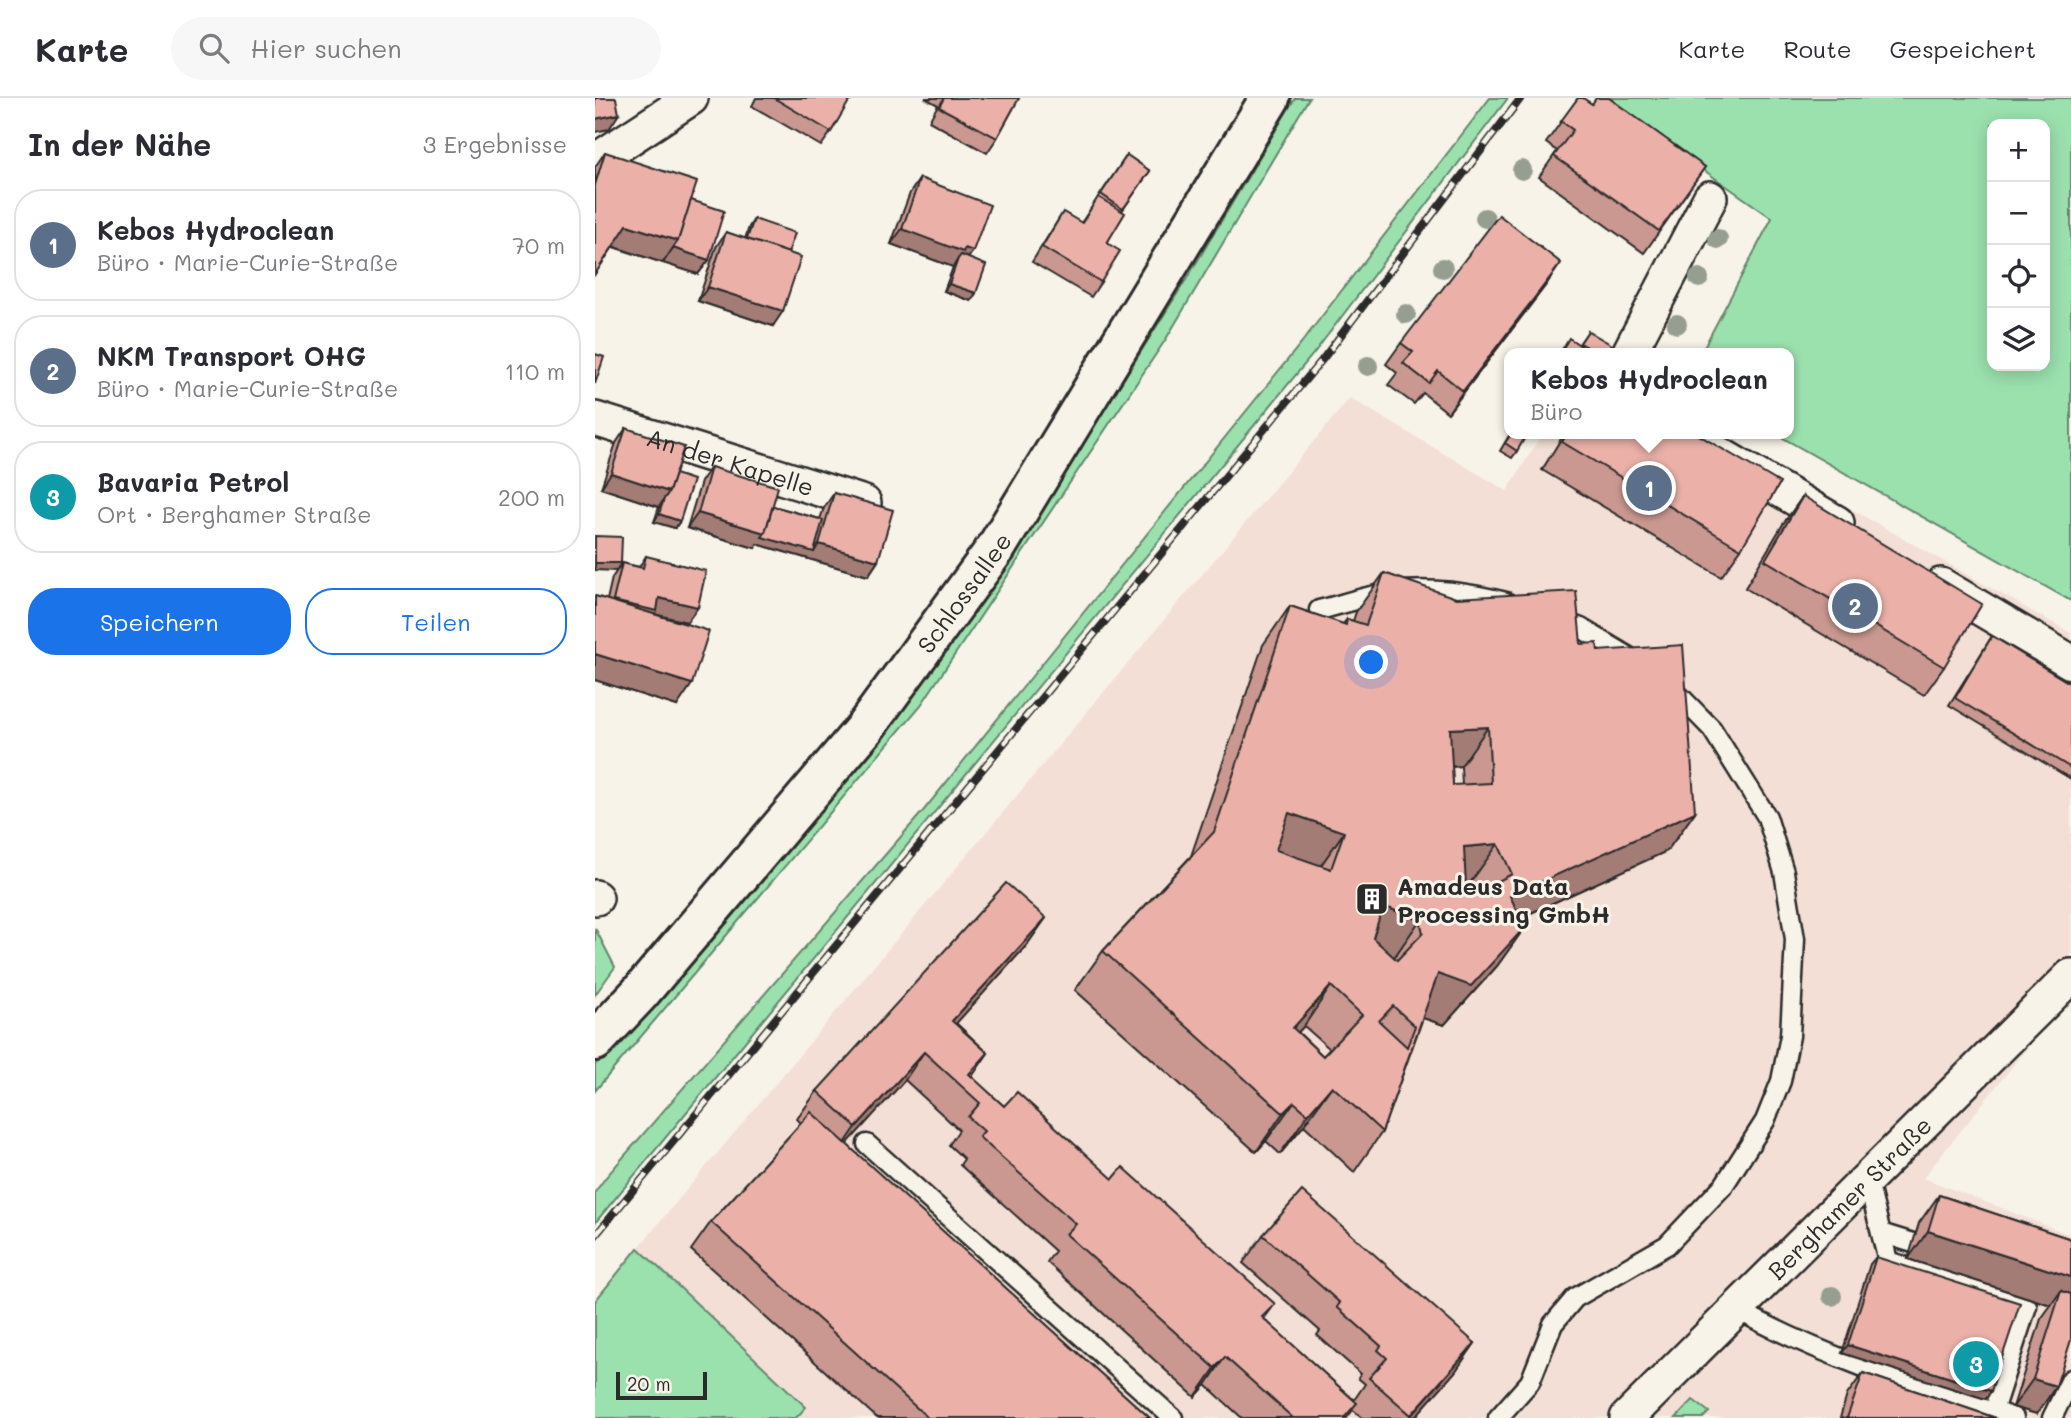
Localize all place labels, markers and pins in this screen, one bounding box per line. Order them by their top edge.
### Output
pin: 1 [1626,462,1672,514]
pin: 2 [1832,580,1878,632]
place label: Amadeus Data Processing GmbH [1397,870,1610,929]
building icon: Amadeus Data Processing GmbH [1353,880,1391,918]
pin: 3 [1953,1338,1999,1390]

